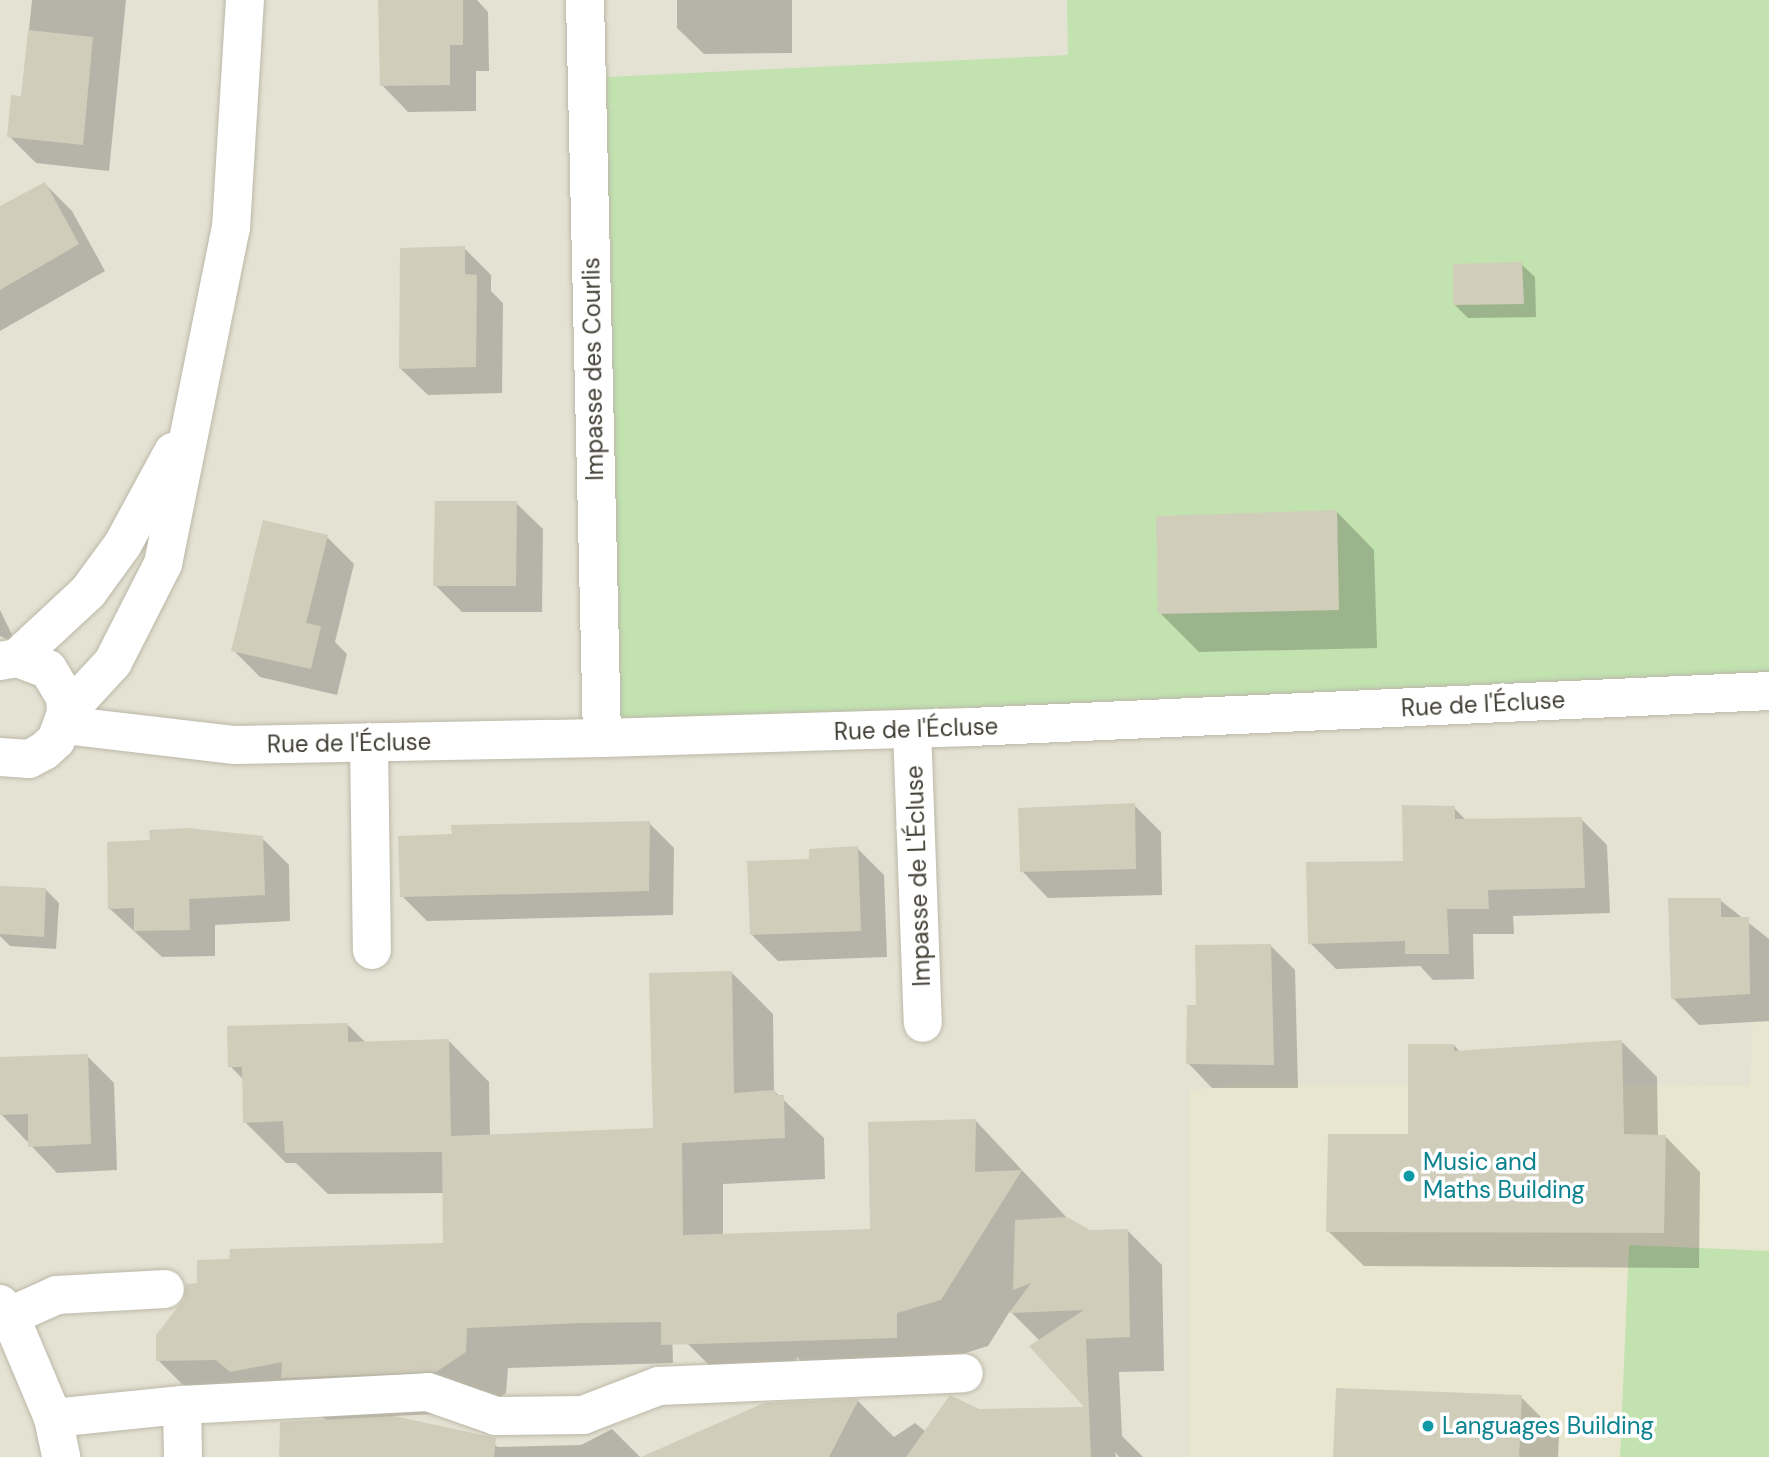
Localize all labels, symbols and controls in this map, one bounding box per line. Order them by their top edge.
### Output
street label: Impasse des Courlis [577,257,609,481]
street label: Rue de l'Écluse [1400,685,1566,723]
street label: Rue de l'Écluse [833,712,999,746]
street label: Rue de l'Écluse [267,727,431,759]
street label: Impasse de L'Écluse [900,765,936,987]
place label: Music and Maths Building [1423,1148,1585,1204]
marker: Music and Maths Building [1401,1168,1417,1184]
place label: Languages Building [1442,1412,1654,1440]
marker: Languages Building [1420,1418,1436,1434]

